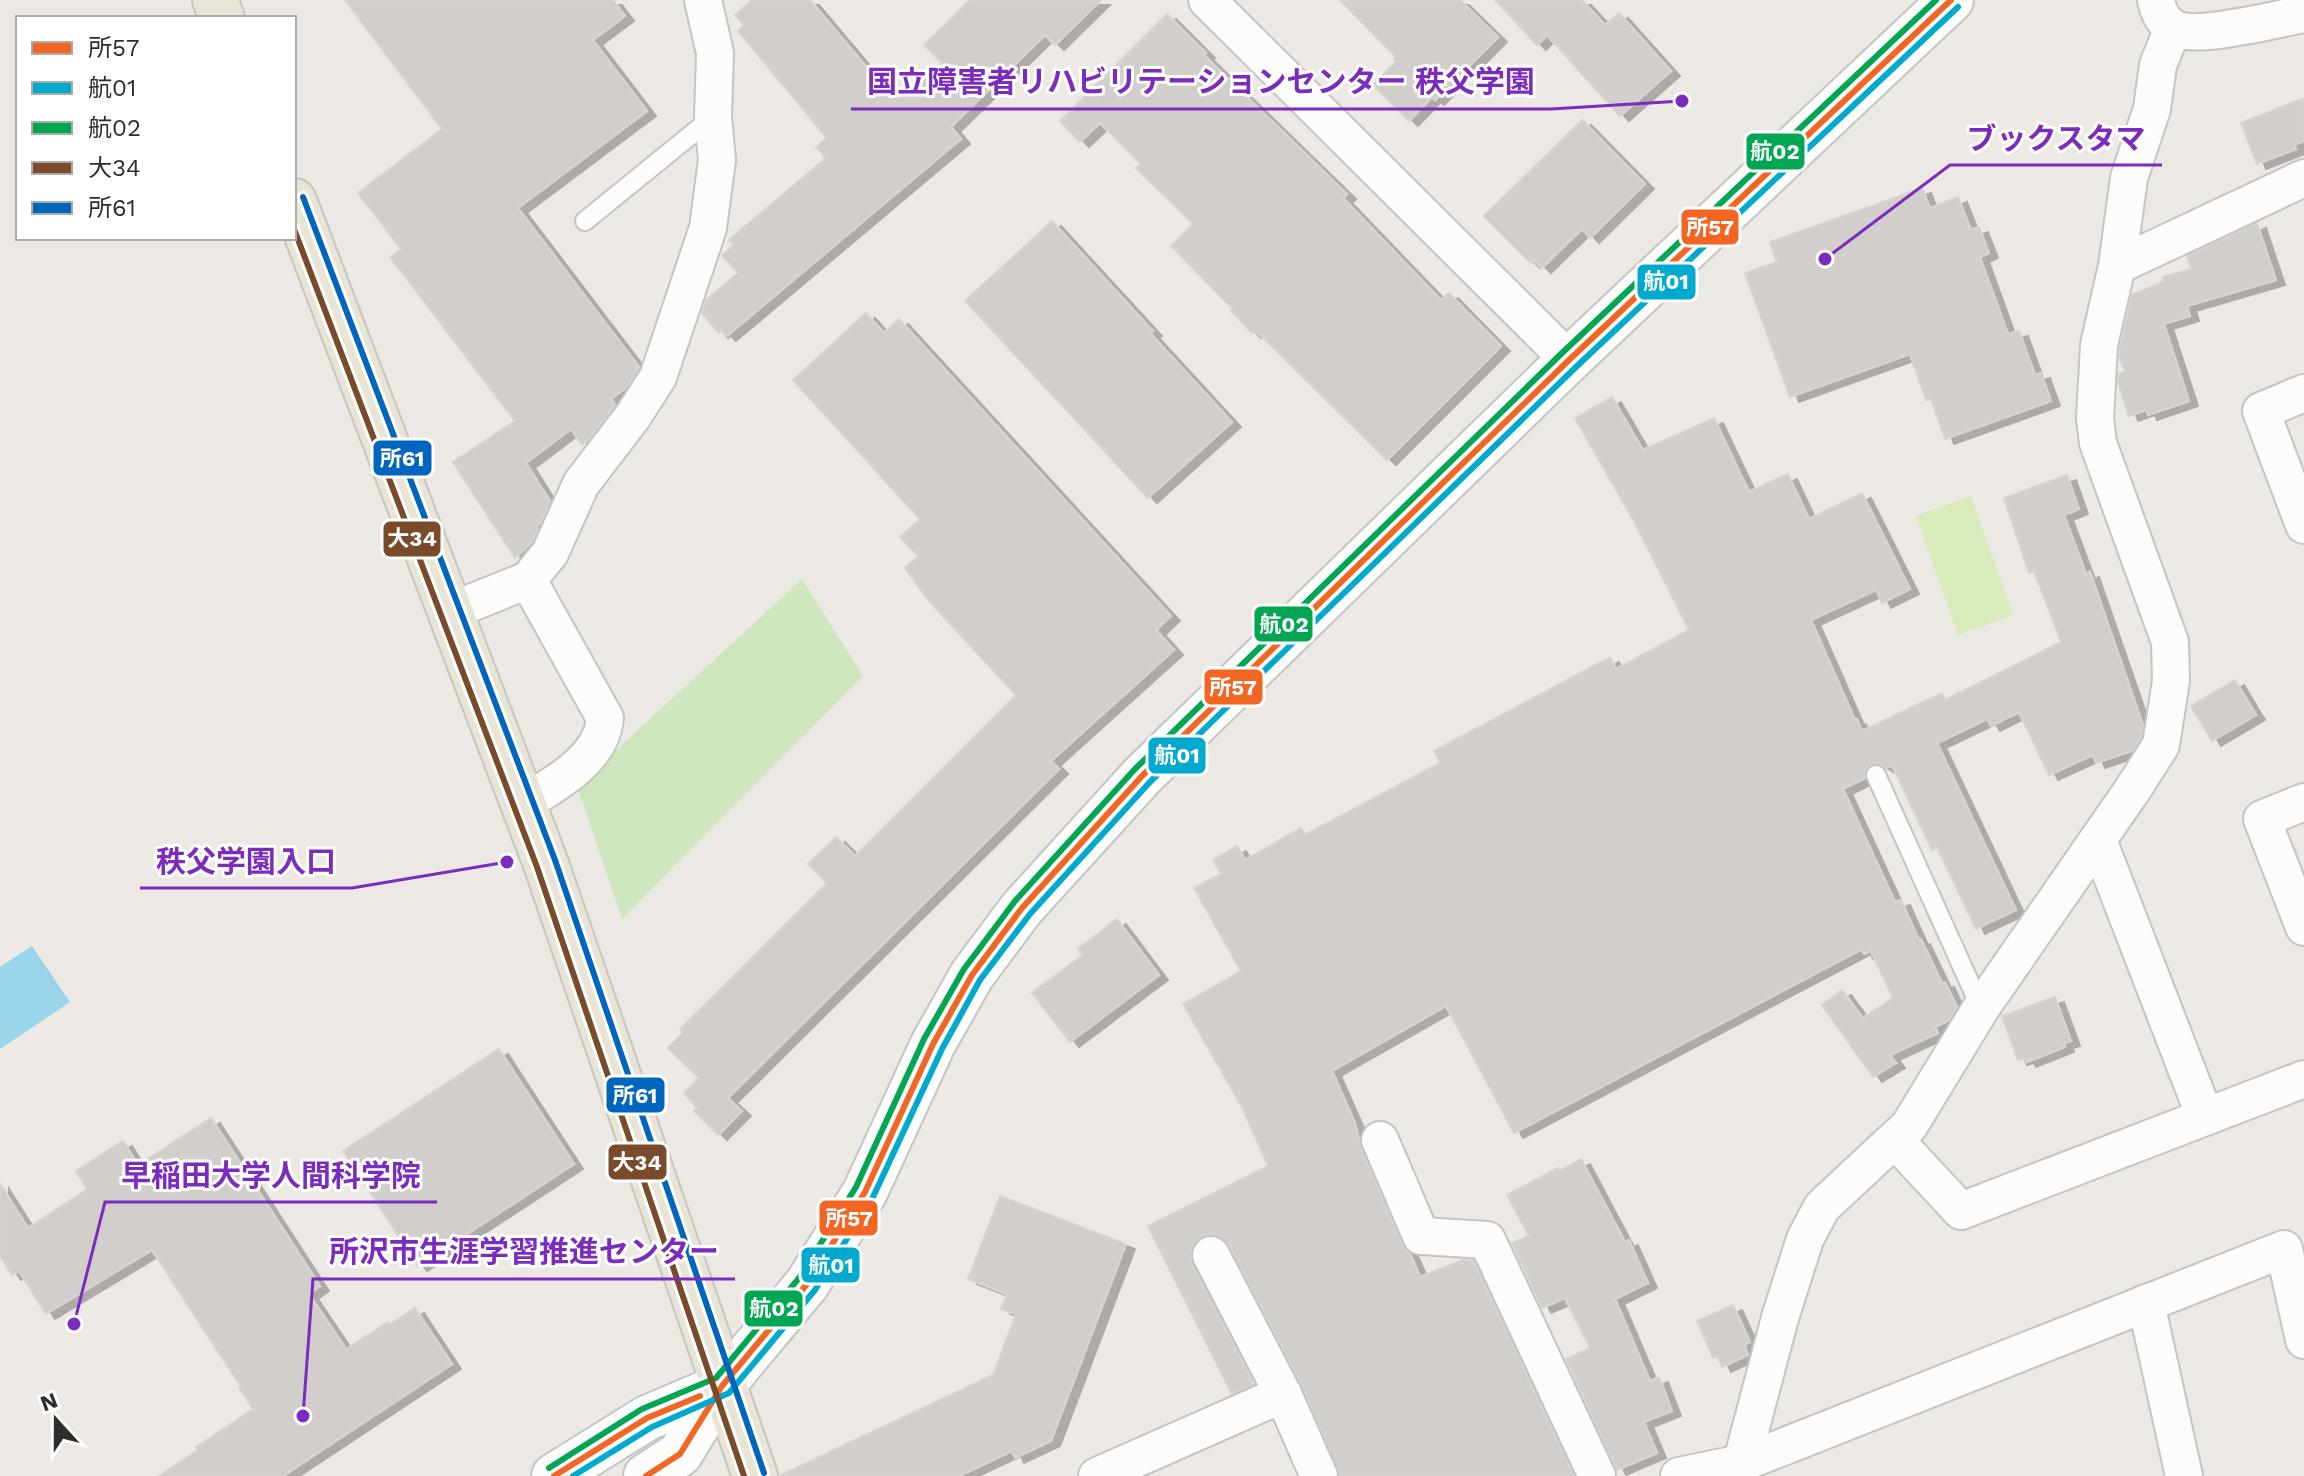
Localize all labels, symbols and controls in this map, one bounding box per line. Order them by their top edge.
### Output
legend [16,16,296,240]
text: 所57 [88,34,139,62]
callout: 国立障害者リハビリテーションセンター 秩父学園 [851,55,1551,109]
text: 国立障害者リハビリテーションセンター 秩父学園 [867,64,1535,99]
text: 航01 [88,74,136,102]
callout: ブックスタマ [1950,111,2162,165]
text: 航02 [88,114,141,142]
text: ブックスタマ [1966,121,2146,156]
line badge: 航02 [1745,132,1806,171]
text: 航02 [1750,139,1800,164]
text: 大34 [88,154,141,182]
text: 所61 [88,194,136,222]
line badge: 所57 [1680,208,1740,246]
text: 所57 [1686,215,1734,240]
line badge: 航01 [1636,263,1697,301]
text: 航01 [1643,269,1689,294]
line badge: 所61 [372,439,433,477]
text: 所61 [380,446,424,471]
line badge: 大34 [382,520,442,558]
text: 大34 [387,526,437,551]
line badge: 航02 [1253,605,1314,643]
text: 航02 [1259,612,1309,637]
line badge: 所57 [1203,668,1264,706]
text: 所57 [1209,675,1257,700]
line badge: 航01 [1147,736,1207,775]
text: 航01 [1154,743,1200,768]
callout: 秩父学園入口 [140,834,352,888]
text: 秩父学園入口 [156,844,336,879]
line badge: 所61 [605,1076,666,1114]
text: 所61 [613,1083,657,1108]
line badge: 大34 [607,1143,668,1181]
callout: 早稲田大学人間科学院 [105,1148,437,1202]
text: 大34 [612,1150,662,1175]
text: 早稲田大学人間科学院 [121,1158,421,1193]
line badge: 所57 [818,1199,879,1237]
text: 所57 [825,1206,873,1231]
callout: 所沢市生涯学習推進センター [313,1225,735,1279]
text: 所沢市生涯学習推進センター [329,1234,719,1269]
line badge: 航01 [800,1246,861,1284]
text: 航01 [808,1253,854,1278]
line badge: 航02 [743,1289,804,1328]
text: 航02 [749,1296,799,1321]
north arrow [16,1380,96,1460]
text: N [37,1387,61,1416]

